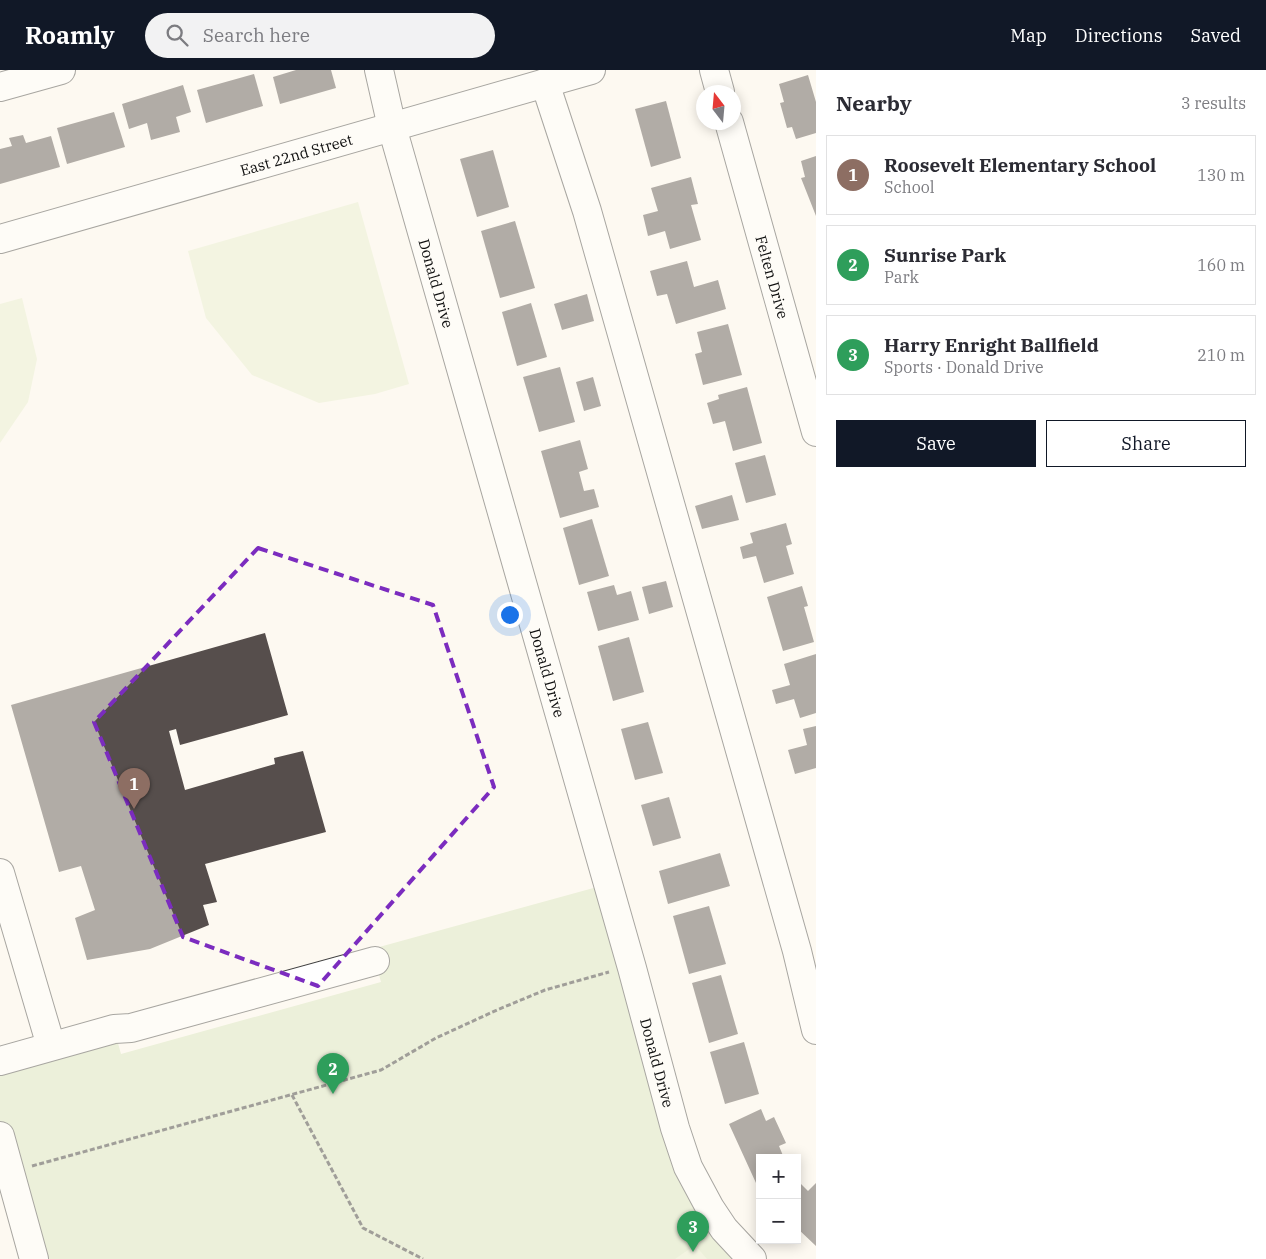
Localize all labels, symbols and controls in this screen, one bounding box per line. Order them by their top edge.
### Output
search box [145,13,495,58]
text: Roamly [25,19,115,51]
icon: search [163,21,191,49]
text: Search here [203,23,310,47]
text: Map [1010,24,1047,47]
text: Directions [1075,24,1163,47]
text: Saved [1191,24,1241,47]
north arrow [696,85,741,130]
text: Nearby [836,89,912,117]
text: 3 results [1181,93,1246,113]
street label: East 22nd Street [238,129,355,179]
text: Roosevelt Elementary School [884,153,1156,177]
text: 1 [848,165,858,185]
text: 130 m [1197,165,1245,185]
text: School [884,177,935,197]
street label: Felten Drive [752,233,793,321]
street label: Donald Drive [415,237,458,330]
text: Sunrise Park [884,243,1006,267]
text: 2 [848,255,858,275]
text: 160 m [1197,255,1245,275]
text: Park [884,267,919,287]
text: Harry Enright Ballfield [884,333,1099,357]
text: 3 [848,345,858,365]
text: 210 m [1197,345,1245,365]
text: Sports · Donald Drive [884,357,1044,377]
button: Save [836,420,1036,467]
button: Share [1046,420,1246,467]
your location [497,602,523,628]
street label: Donald Drive [526,626,569,720]
pin: 1 [118,768,150,809]
street label: Donald Drive [636,1016,679,1109]
pin: 2 [317,1053,349,1094]
map controls [756,1154,801,1244]
button: + [756,1154,801,1199]
button: − [756,1199,801,1244]
pin: 3 [677,1211,709,1252]

